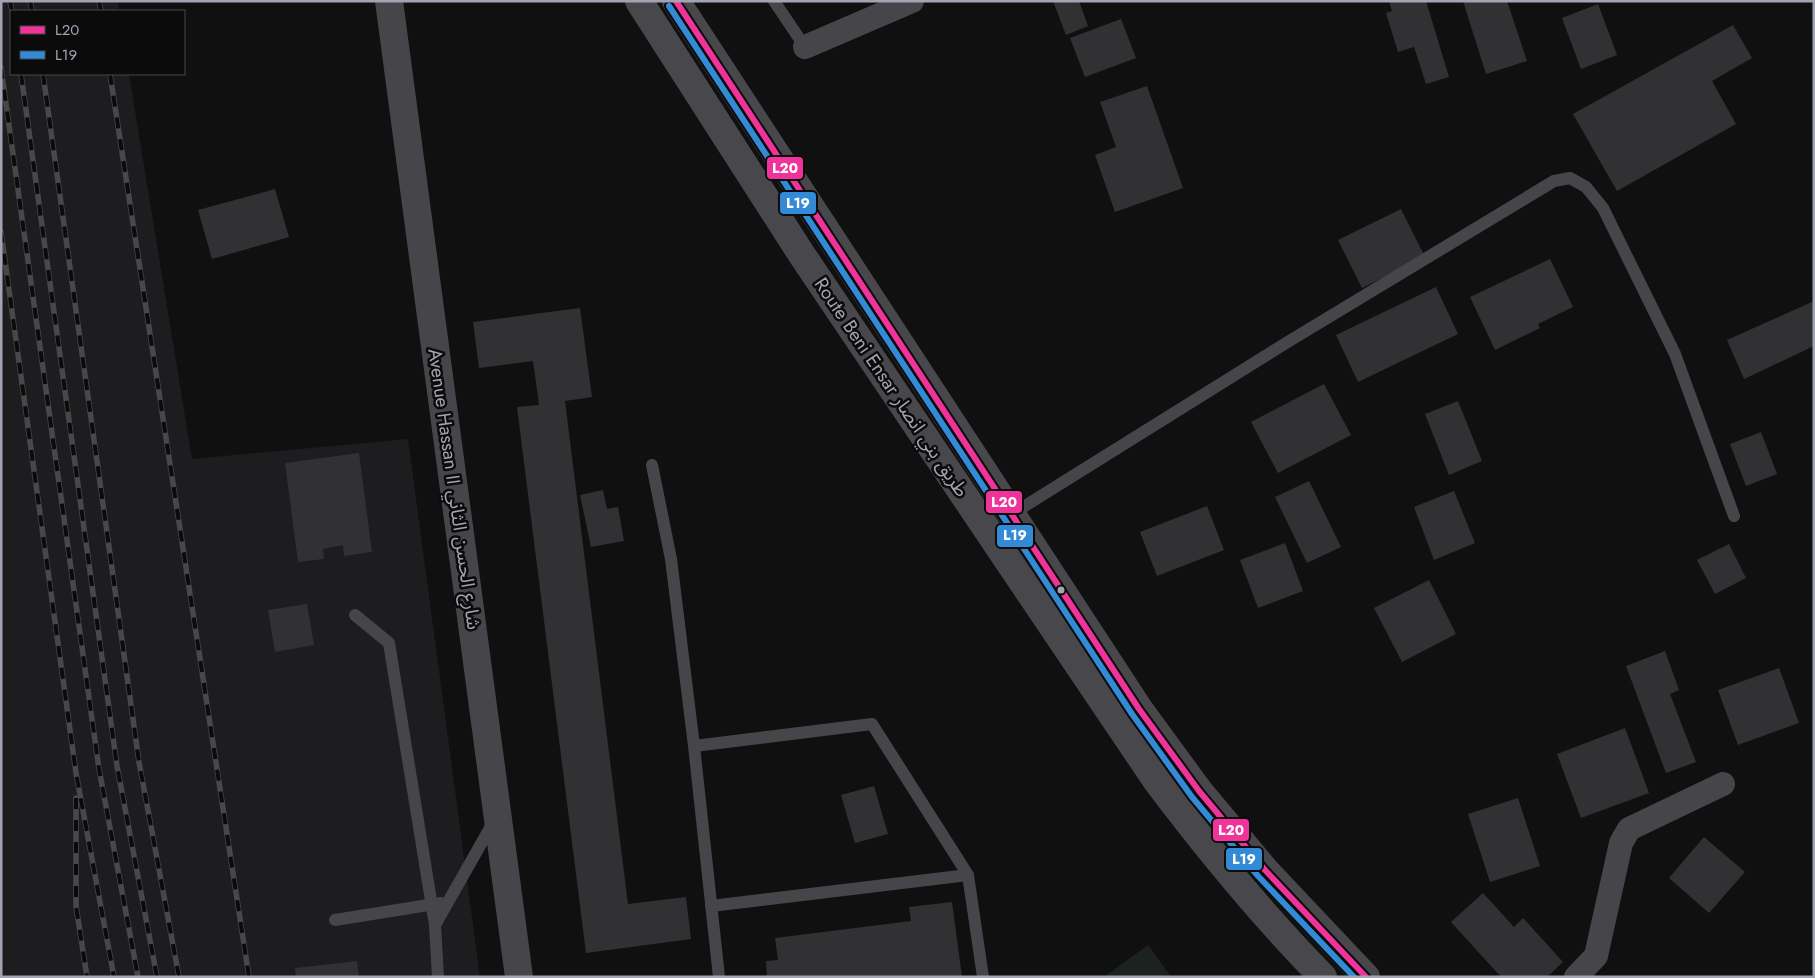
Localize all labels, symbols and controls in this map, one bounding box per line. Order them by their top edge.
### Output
legend [10,10,185,75]
text: L20 [55,19,79,41]
text: L19 [55,44,77,66]
line badge: L20 [766,156,804,180]
text: L20 [772,158,798,178]
line badge: L19 [779,191,817,215]
text: L19 [786,193,810,213]
street label: Route Beni Ensar طريق بني انصار [807,272,975,503]
street label: Avenue Hassan II شارع الحسن الثاني [420,347,488,632]
line badge: L20 [985,490,1023,514]
text: L20 [991,492,1017,512]
line badge: L19 [996,524,1034,548]
text: L19 [1003,525,1027,545]
unlabelled marker [1056,585,1066,595]
line badge: L20 [1212,818,1250,842]
text: L20 [1218,820,1244,840]
line badge: L19 [1225,847,1263,871]
text: L19 [1232,849,1256,869]

